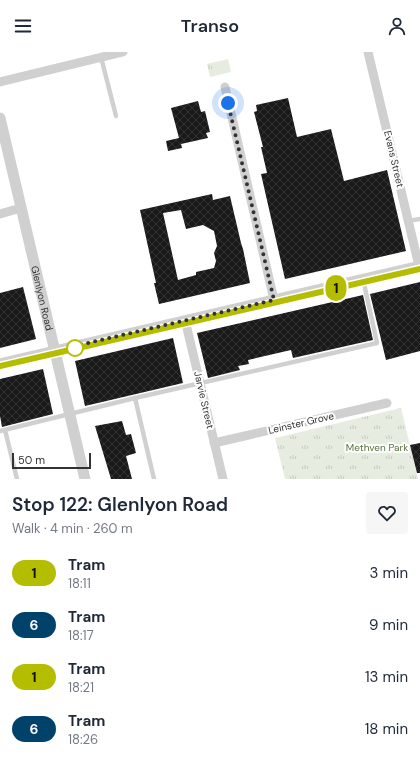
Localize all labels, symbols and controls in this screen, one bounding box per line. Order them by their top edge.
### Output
text: Transo [181,14,239,38]
icon: menu [12,15,34,37]
icon: person [386,15,408,37]
your location [218,93,238,113]
street label: Evans Street [381,129,407,189]
street label: Glenlyon Road [28,264,56,332]
line badge: 1 [323,275,349,301]
text: 1 [333,279,339,297]
unlabelled marker [66,339,84,357]
street label: Jarvie Street [191,370,217,430]
street label: Leinster Grove [267,409,335,437]
park label: Methven Park [346,441,408,454]
scale bar [12,451,91,470]
text: 50 m [18,453,45,467]
text: Stop 122: Glenlyon Road [12,492,228,517]
button: heart [366,492,408,534]
text: Walk · 4 min · 260 m [12,520,133,537]
text: Tram [68,555,105,575]
text: 3 min [370,563,408,583]
text: 1 [31,564,37,582]
text: 18:11 [68,575,91,592]
text: Tram [68,607,105,627]
text: 9 min [369,615,408,635]
text: 6 [30,616,38,634]
text: 18:17 [68,627,94,644]
text: Tram [68,659,105,679]
text: 13 min [365,667,408,687]
text: 1 [31,668,37,686]
text: 18:21 [68,679,94,696]
text: Tram [68,711,105,731]
text: 18 min [365,719,408,739]
text: 6 [30,720,38,738]
text: 18:26 [68,731,98,748]

